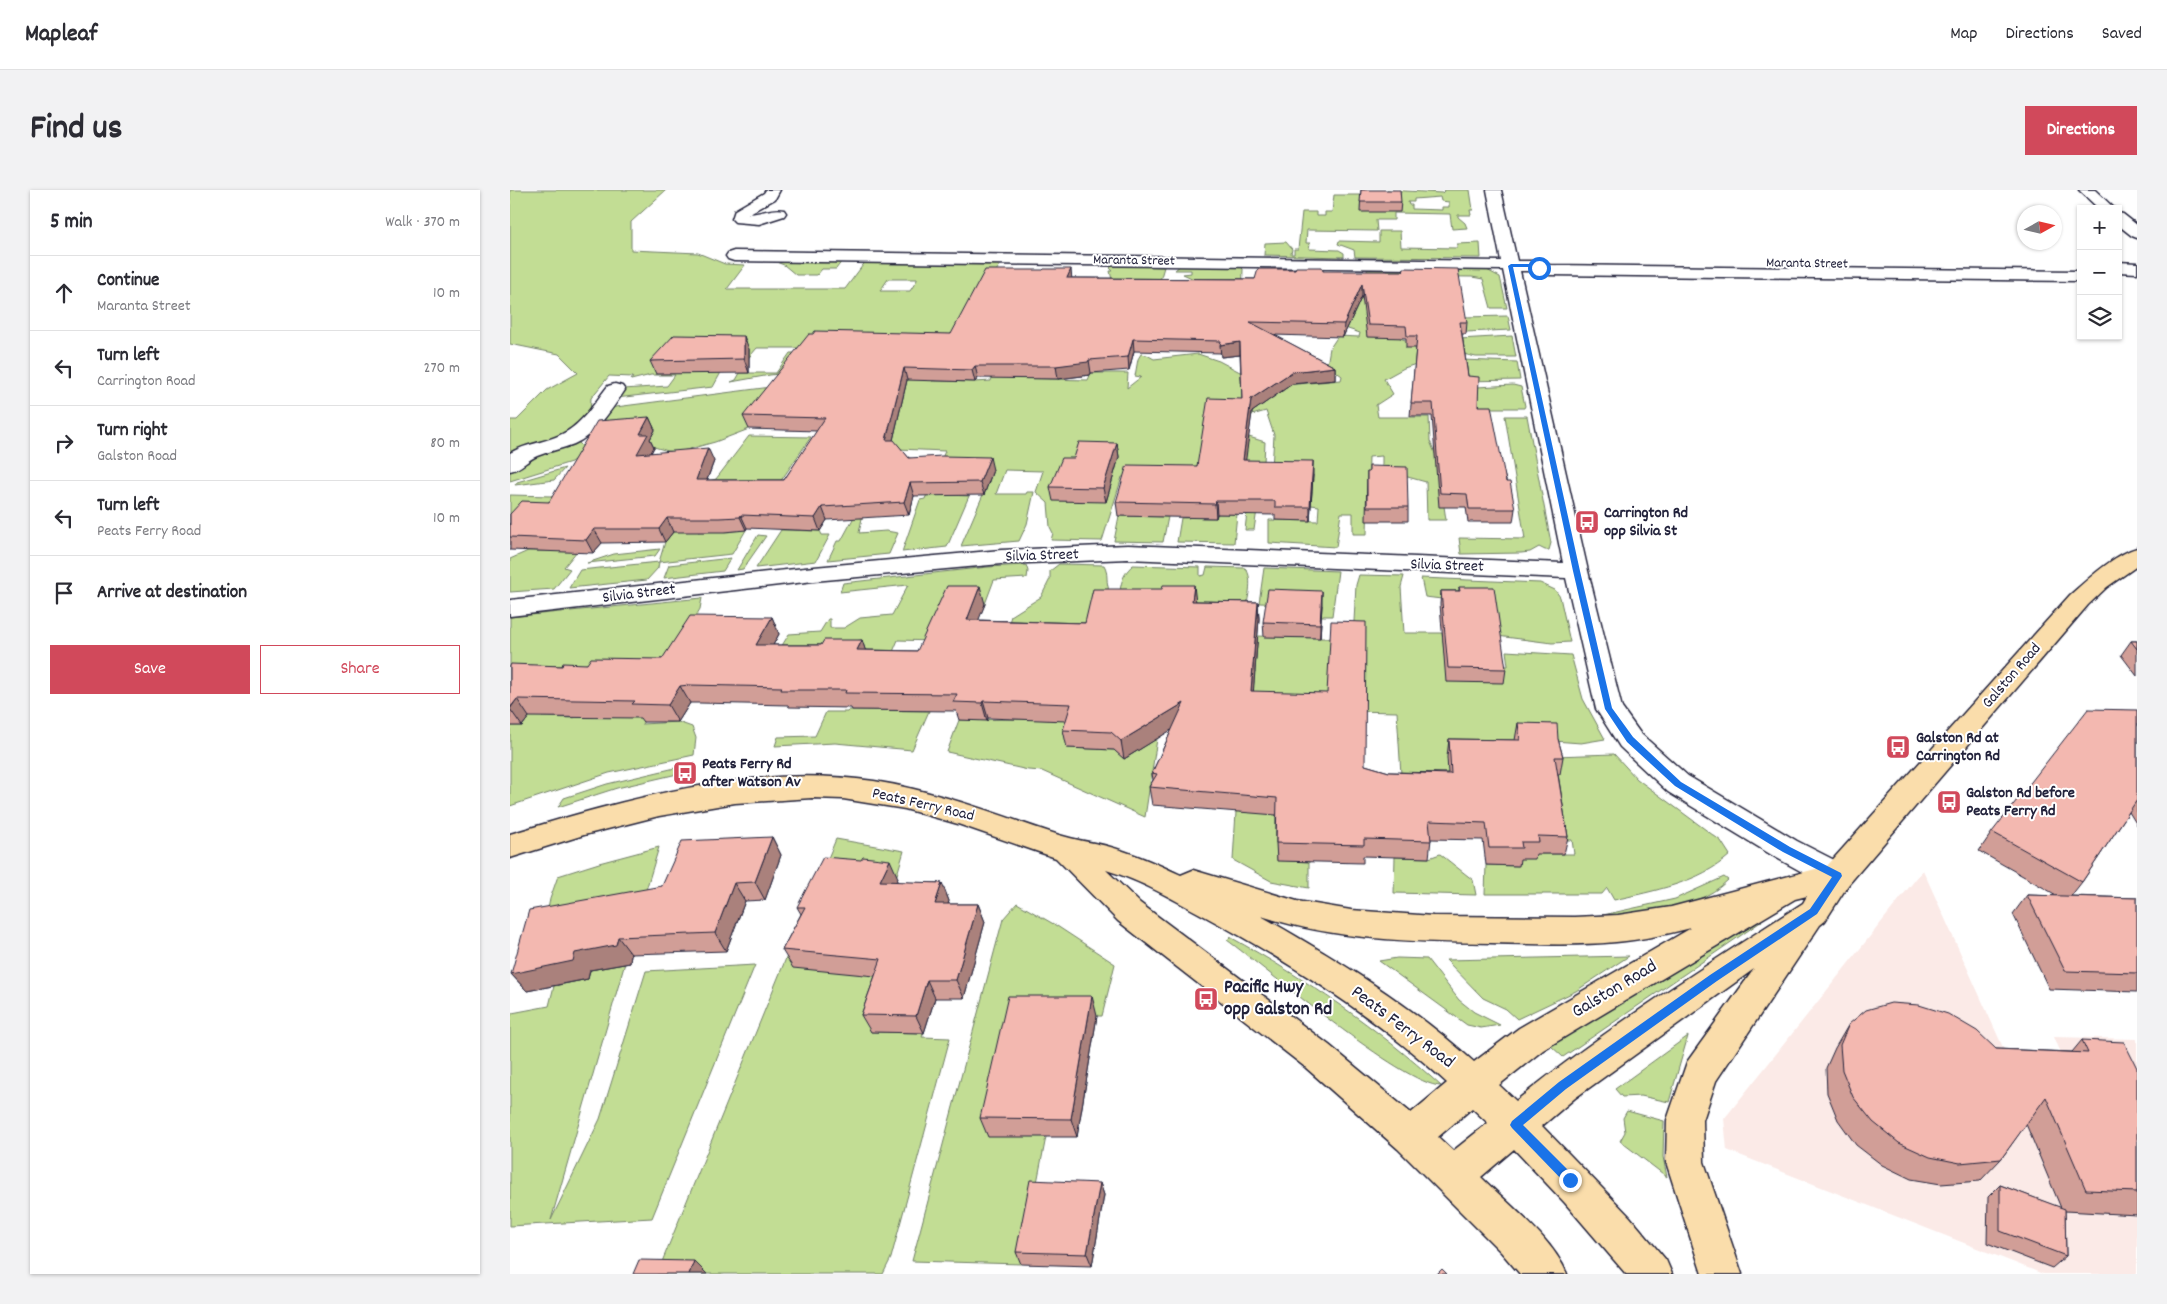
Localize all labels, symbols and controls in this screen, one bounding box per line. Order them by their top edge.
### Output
text: Mapleaf [25,18,97,52]
text: Map [1950,22,1977,47]
text: Directions [2005,22,2074,47]
text: Saved [2102,22,2142,47]
text: Find us [30,105,122,155]
button: Directions [2025,106,2137,155]
north arrow [2017,205,2062,250]
map controls [2077,205,2122,340]
button: + [2077,205,2122,250]
text: 5 min [50,208,93,238]
text: Walk · 370 m [385,211,460,234]
street label: Maranta Street [1093,250,1175,272]
button: − [2077,250,2122,295]
street label: Maranta Street [1766,253,1848,275]
route start [1528,257,1551,280]
text: Continue [97,268,159,295]
icon: ahead [50,279,78,307]
text: 10 m [433,282,460,305]
text: Maranta Street [97,295,191,318]
button: layers [2077,295,2122,340]
text: Turn left [97,343,160,370]
icon: left [50,354,78,382]
text: 270 m [424,357,460,380]
text: Carrington Road [97,370,196,393]
text: Turn right [97,418,168,445]
icon: right [50,429,78,457]
text: 80 m [430,432,460,455]
text: Galston Road [97,445,177,468]
text: Turn left [97,493,160,520]
place label: Carrington Rd opp Silvia St [1604,502,1688,543]
icon: left [50,504,78,532]
text: 10 m [433,507,460,530]
bus stop icon: Carrington Rd opp Silvia St [1574,509,1600,535]
text: Peats Ferry Road [97,520,201,543]
street label: Silvia Street [1005,543,1079,569]
street label: Silvia Street [1410,553,1484,579]
street label: Silvia Street [601,578,677,610]
icon: arrive [50,579,78,607]
text: Arrive at destination [97,580,247,607]
street label: Galston Road [1977,638,2047,714]
button: Save [50,645,250,694]
button: Share [260,645,460,694]
place label: Galston Rd at Carrington Rd [1916,727,2000,768]
bus stop icon: Galston Rd at Carrington Rd [1885,734,1911,760]
place label: Peats Ferry Rd after Watson Av [702,753,801,794]
bus stop icon: Peats Ferry Rd after Watson Av [672,760,698,786]
street label: Peats Ferry Road [870,782,976,828]
place label: Galston Rd before Peats Ferry Rd [1966,782,2075,823]
bus stop icon: Galston Rd before Peats Ferry Rd [1936,789,1962,815]
street label: Galston Road [1567,954,1663,1026]
place label: Pacific Hwy opp Galston Rd [1224,975,1332,1024]
street label: Peats Ferry Road [1344,980,1460,1076]
bus stop icon: Pacific Hwy opp Galston Rd [1193,986,1219,1012]
route end [1559,1169,1582,1192]

